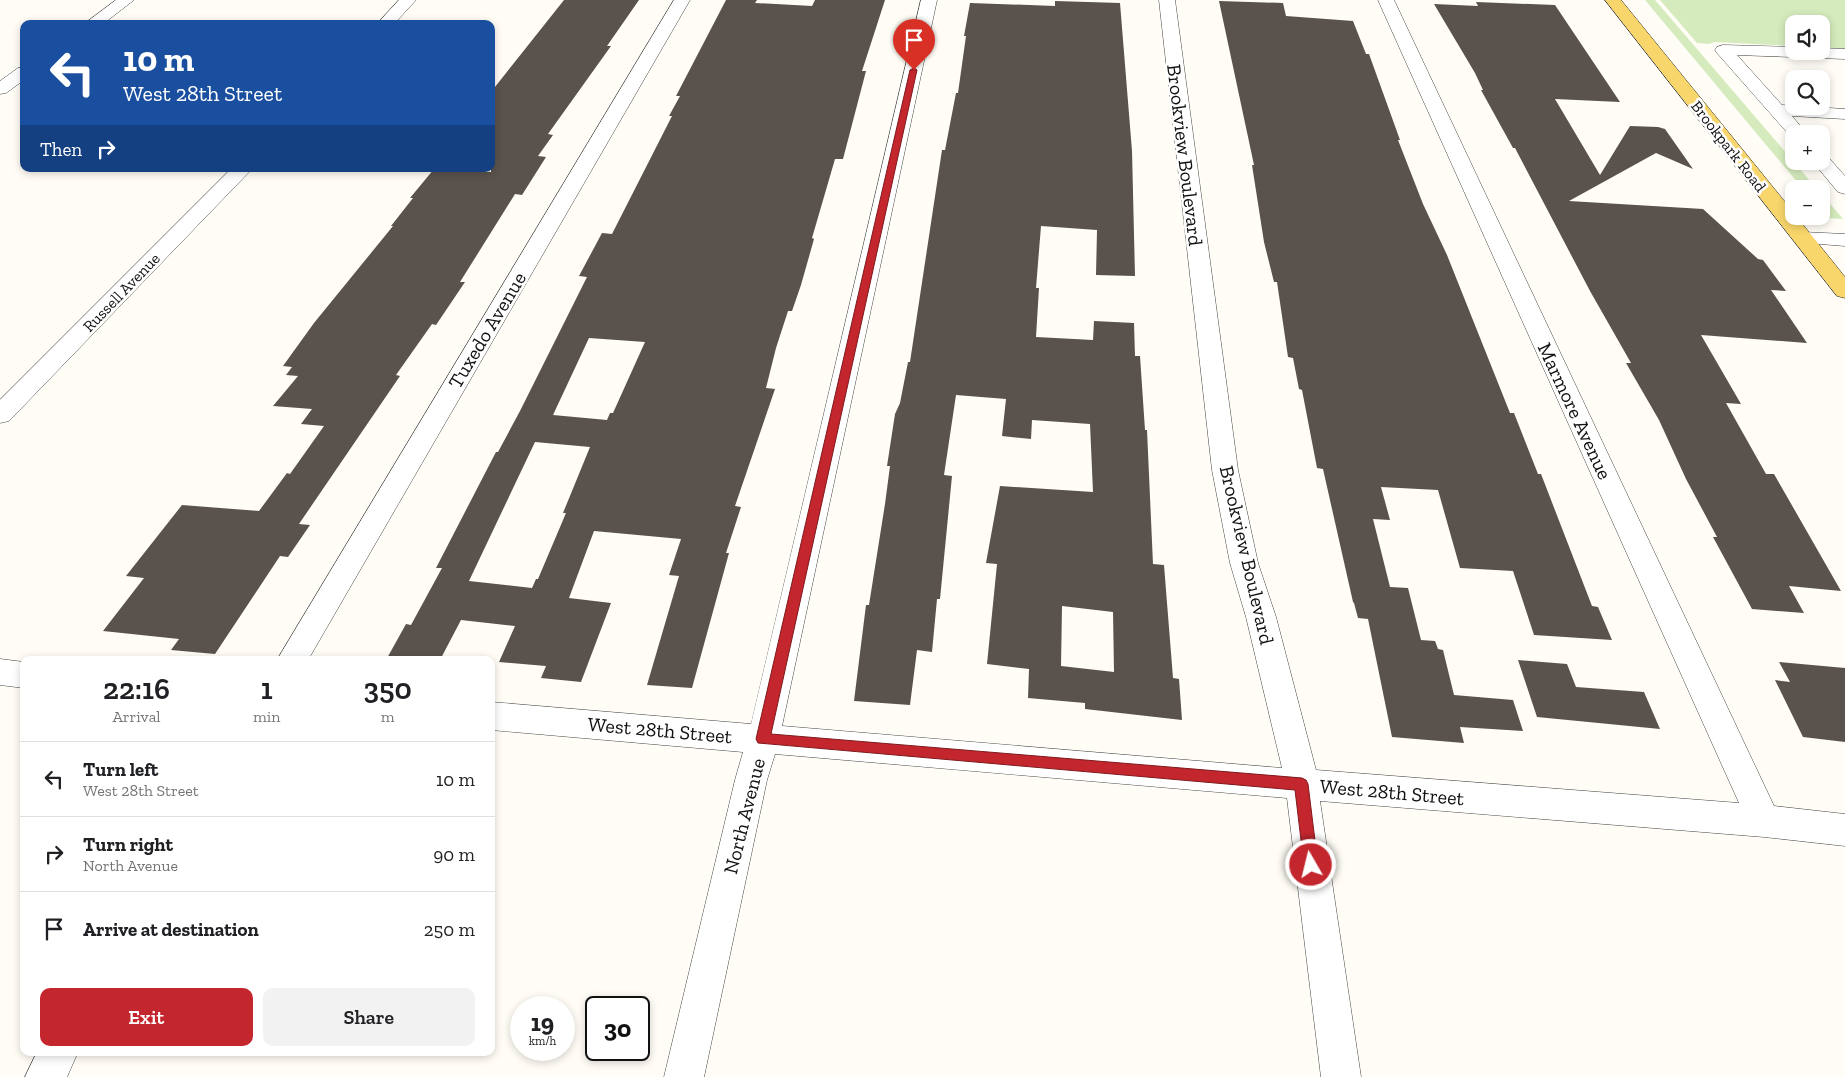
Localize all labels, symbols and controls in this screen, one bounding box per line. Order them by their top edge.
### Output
map controls [1785,15,1830,225]
button: sound [1785,15,1830,60]
pin [893,19,935,70]
icon: arrive [900,26,928,54]
text: 10 m [123,38,195,80]
icon: left [40,40,105,105]
street label: Brookview Boulevard [1162,63,1208,247]
button: search [1785,70,1830,115]
text: West 28th Street [123,80,282,107]
street label: Brookpark Road [1687,97,1770,196]
button: + [1785,125,1830,170]
icon: right [92,135,120,163]
text: Then [40,138,82,161]
button: − [1785,180,1830,225]
street label: Russell Avenue [79,249,164,336]
street label: Tuxedo Avenue [443,267,531,393]
street label: Marmore Avenue [1533,339,1617,483]
street label: Brookview Boulevard [1215,463,1279,647]
text: 22:16 [103,671,170,707]
text: 1 [261,671,273,707]
text: 350 [364,671,412,707]
text: Arrival [112,707,161,726]
text: min [253,707,281,726]
text: m [381,707,395,726]
street label: West 28th Street [587,712,734,748]
street label: North Avenue [718,756,770,876]
text: Turn left [83,758,158,781]
icon: left [40,765,68,793]
text: 10 m [436,768,475,791]
street label: West 28th Street [1319,774,1466,810]
text: West 28th Street [83,781,199,800]
text: Turn right [83,833,173,856]
position arrow [1284,838,1336,890]
icon: right [40,840,68,868]
text: 90 m [433,843,475,866]
text: North Avenue [83,856,178,875]
icon: arrive [40,915,68,943]
text: Arrive at destination [83,918,259,941]
text: 250 m [424,918,475,941]
button: Exit [40,988,253,1046]
button: Share [263,988,475,1046]
speed limit sign: 30 [585,996,650,1061]
text: 19 [531,1007,554,1037]
text: km/h [529,1034,556,1048]

